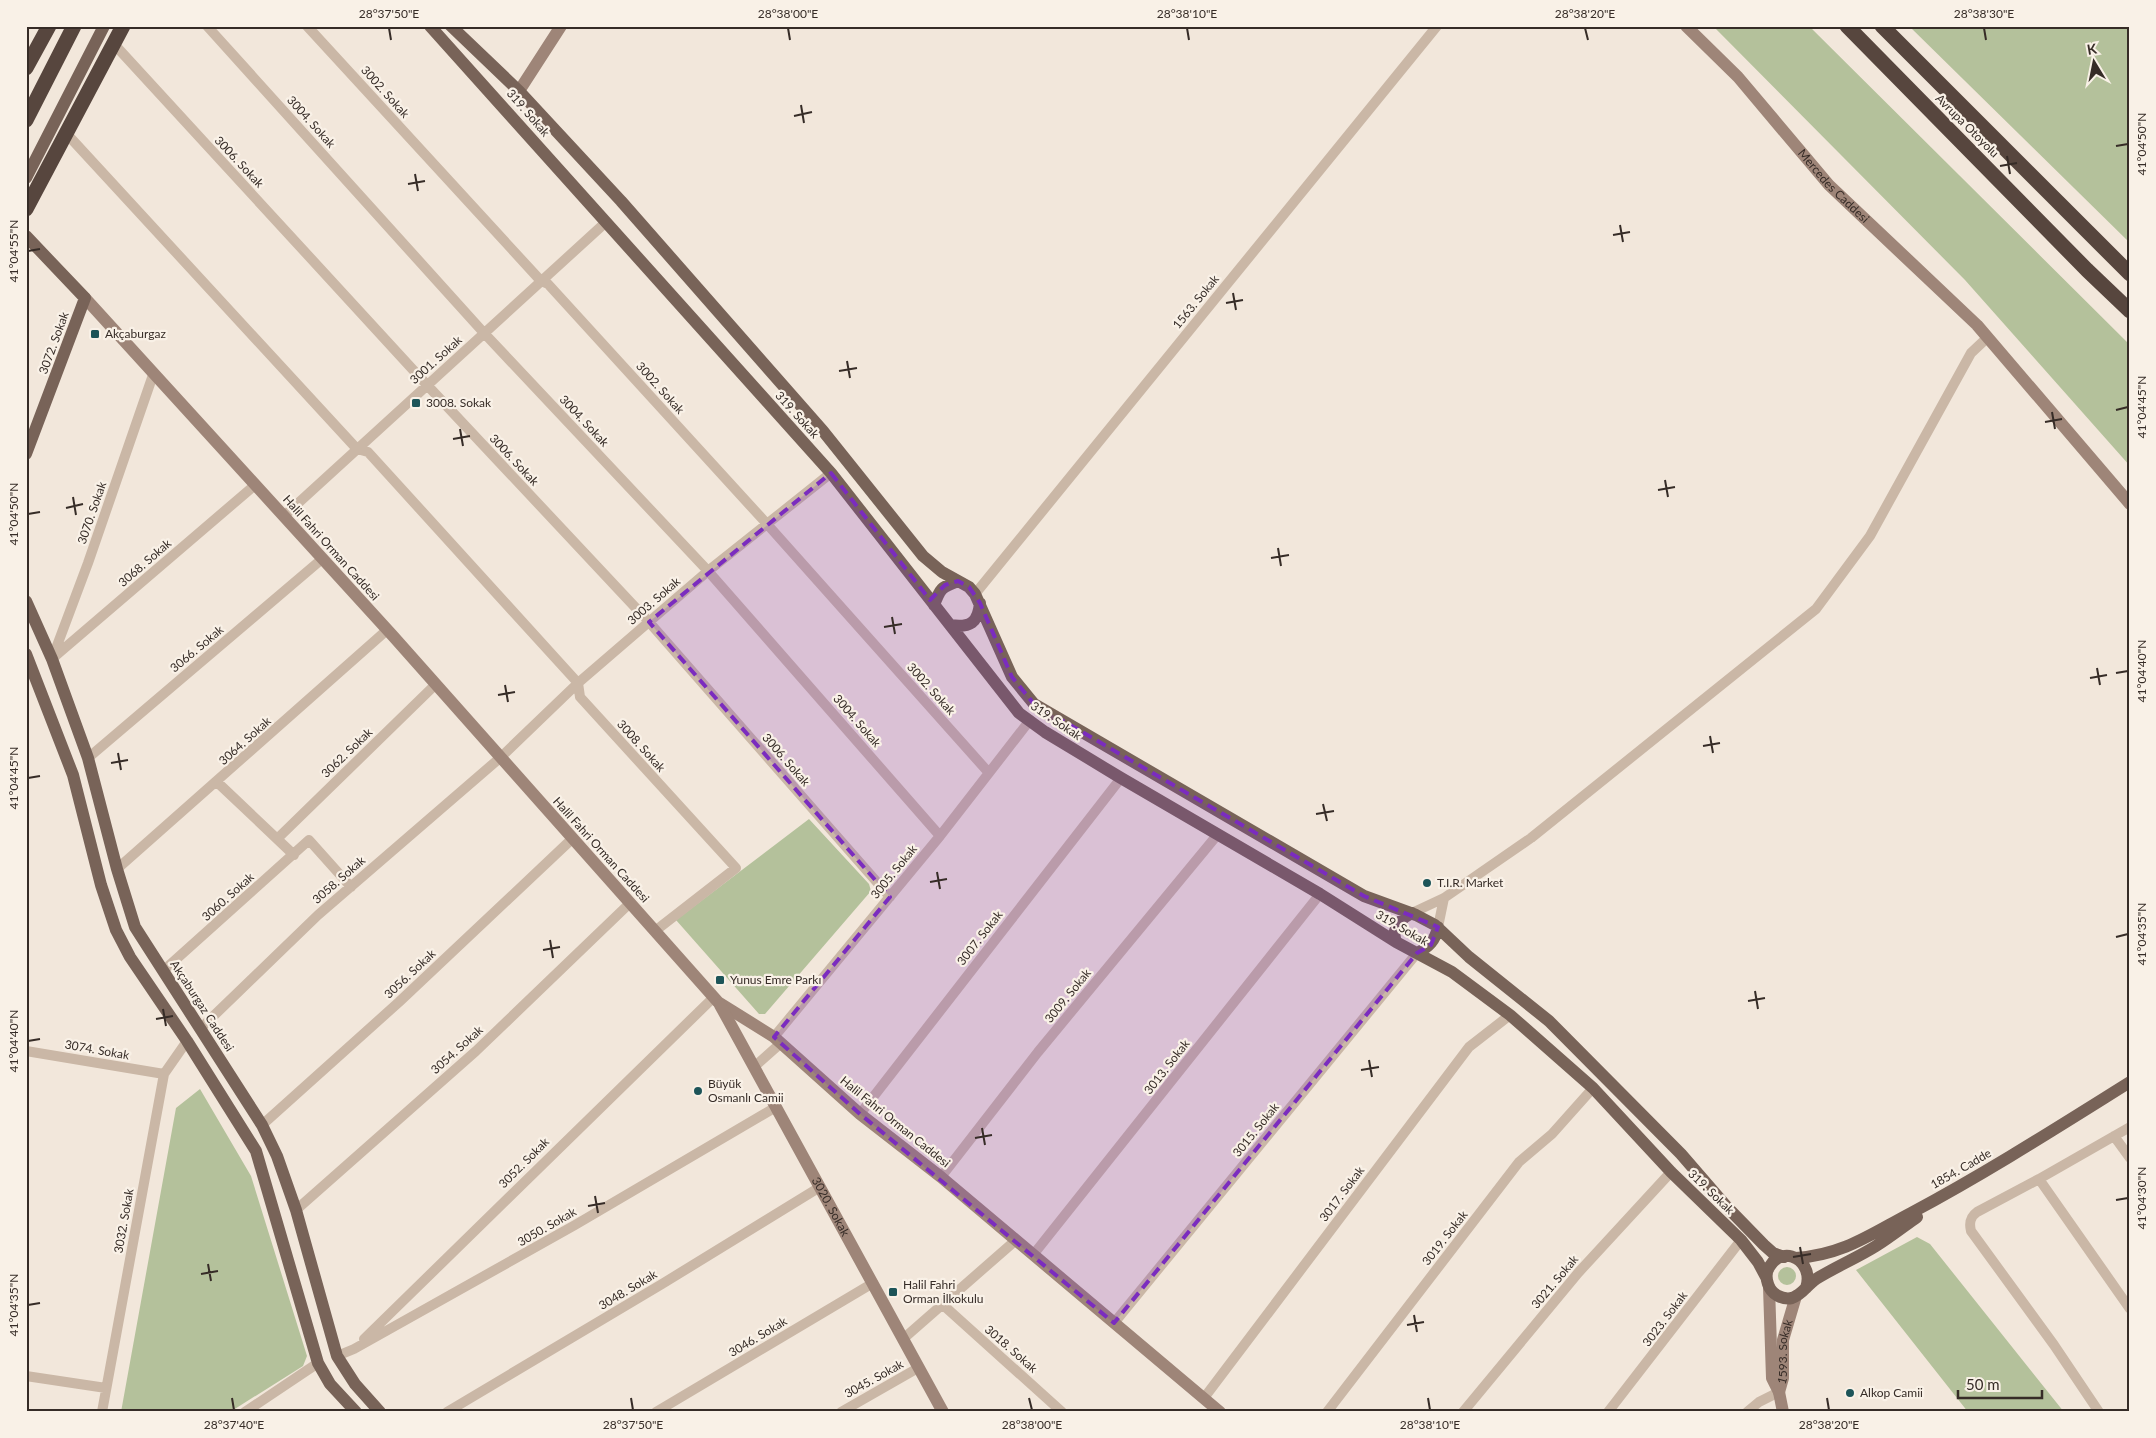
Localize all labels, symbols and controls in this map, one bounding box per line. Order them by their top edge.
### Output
text: 28°37'50"E [359,6,419,21]
text: 28°38'00"E [758,6,818,21]
text: 28°38'10"E [1157,6,1217,21]
text: 28°38'20"E [1555,6,1615,21]
text: 28°38'30"E [1954,6,2014,21]
north arrow [2068,38,2118,88]
text: K [2085,39,2098,58]
street label: 3002. Sokak [358,62,413,122]
street label: 319. Sokak [504,86,554,140]
street label: Avrupa Otoyolu [1933,91,2002,160]
street label: 3004. Sokak [284,92,339,152]
text: 41°04'50"N [2134,113,2149,175]
street label: 3006. Sokak [212,133,268,191]
street label: Mercedes Caddesi [1795,146,1873,226]
text: 41°04'55"N [6,220,21,282]
street label: 1563. Sokak [1169,271,1223,332]
street label: 3072. Sokak [35,309,72,376]
place label: Akçaburgaz [105,326,166,341]
marker: Akçaburgaz [89,328,101,340]
street label: 3001. Sokak [406,332,466,387]
street label: 3002. Sokak [633,358,688,418]
text: 41°04'45"N [2134,376,2149,438]
street label: 319. Sokak [772,388,823,442]
street label: 3004. Sokak [557,392,613,450]
place label: 3008. Sokak [426,395,492,410]
marker: 3008. Sokak [410,397,422,409]
street label: 3006. Sokak [487,431,543,489]
street label: 3070. Sokak [74,479,110,546]
text: 41°04'50"N [6,483,21,545]
street label: Halil Fahri Orman Caddesi [280,492,383,604]
street label: 3068. Sokak [115,535,175,590]
street label: 3003. Sokak [624,573,684,628]
street label: 3066. Sokak [167,621,227,675]
text: 41°04'40"N [2134,640,2149,702]
street label: 3002. Sokak [904,659,959,719]
street label: 3004. Sokak [830,691,885,751]
street label: 319. Sokak [1028,698,1085,744]
street label: 3064. Sokak [215,713,275,768]
street label: 3008. Sokak [614,716,669,776]
street label: 3062. Sokak [318,724,376,781]
street label: 3006. Sokak [759,730,814,790]
text: 41°04'45"N [6,747,21,809]
street label: Halil Fahri Orman Caddesi [550,794,653,906]
street label: 3005. Sokak [867,841,921,902]
street label: 3058. Sokak [309,852,369,907]
street label: 3060. Sokak [198,869,258,924]
place label: T.I.R. Market [1437,875,1504,890]
marker: T.I.R. Market [1421,877,1433,889]
text: 41°04'35"N [2134,903,2149,965]
street label: 3007. Sokak [954,907,1006,968]
street label: 319. Sokak [1373,907,1432,949]
street label: 3056. Sokak [381,945,439,1001]
street label: Akçaburgaz Caddesi [167,957,238,1054]
street label: 3009. Sokak [1041,965,1095,1026]
place label: Yunus Emre Parkı [730,972,821,987]
marker: Yunus Emre Parkı [714,974,726,986]
text: 41°04'40"N [6,1010,21,1072]
street label: 3054. Sokak [427,1022,487,1077]
street label: 3074. Sokak [64,1036,131,1063]
street label: 3013. Sokak [1141,1036,1193,1097]
street label: Halil Fahri Orman Caddesi [837,1073,953,1171]
place label: Büyük Osmanlı Camii [708,1076,784,1105]
marker: Büyük Osmanlı Camii [692,1085,704,1097]
street label: 3015. Sokak [1229,1099,1283,1160]
street label: 3052. Sokak [495,1134,553,1191]
street label: 1854. Cadde [1928,1145,1994,1192]
street label: 3017. Sokak [1316,1162,1368,1224]
street label: 319. Sokak [1685,1166,1738,1218]
text: 41°04'30"N [2134,1167,2149,1229]
street label: 3020. Sokak [809,1174,854,1239]
street label: 3032. Sokak [110,1187,137,1254]
street label: 3050. Sokak [515,1203,580,1249]
street label: 3019. Sokak [1419,1207,1471,1268]
street label: 3021. Sokak [1528,1251,1582,1311]
street label: 3048. Sokak [596,1266,660,1313]
text: 41°04'35"N [6,1274,21,1336]
place label: Halil Fahri Orman İlkokulu [903,1277,983,1306]
marker: Halil Fahri Orman İlkokulu [887,1286,899,1298]
street label: 3023. Sokak [1639,1287,1691,1349]
street label: 3046. Sokak [726,1313,790,1360]
street label: 1593. Sokak [1774,1317,1796,1386]
street label: 3018. Sokak [982,1322,1042,1376]
street label: 3045. Sokak [842,1356,907,1401]
scale bar [1958,1368,2042,1400]
text: 50 m [1966,1375,2000,1393]
place label: Alkop Camii [1860,1385,1923,1400]
marker: Alkop Camii [1844,1387,1856,1399]
text: 28°37'40"E [204,1417,264,1432]
text: 28°37'50"E [603,1417,663,1432]
text: 28°38'00"E [1002,1417,1062,1432]
text: 28°38'10"E [1400,1417,1460,1432]
text: 28°38'20"E [1799,1417,1859,1432]

